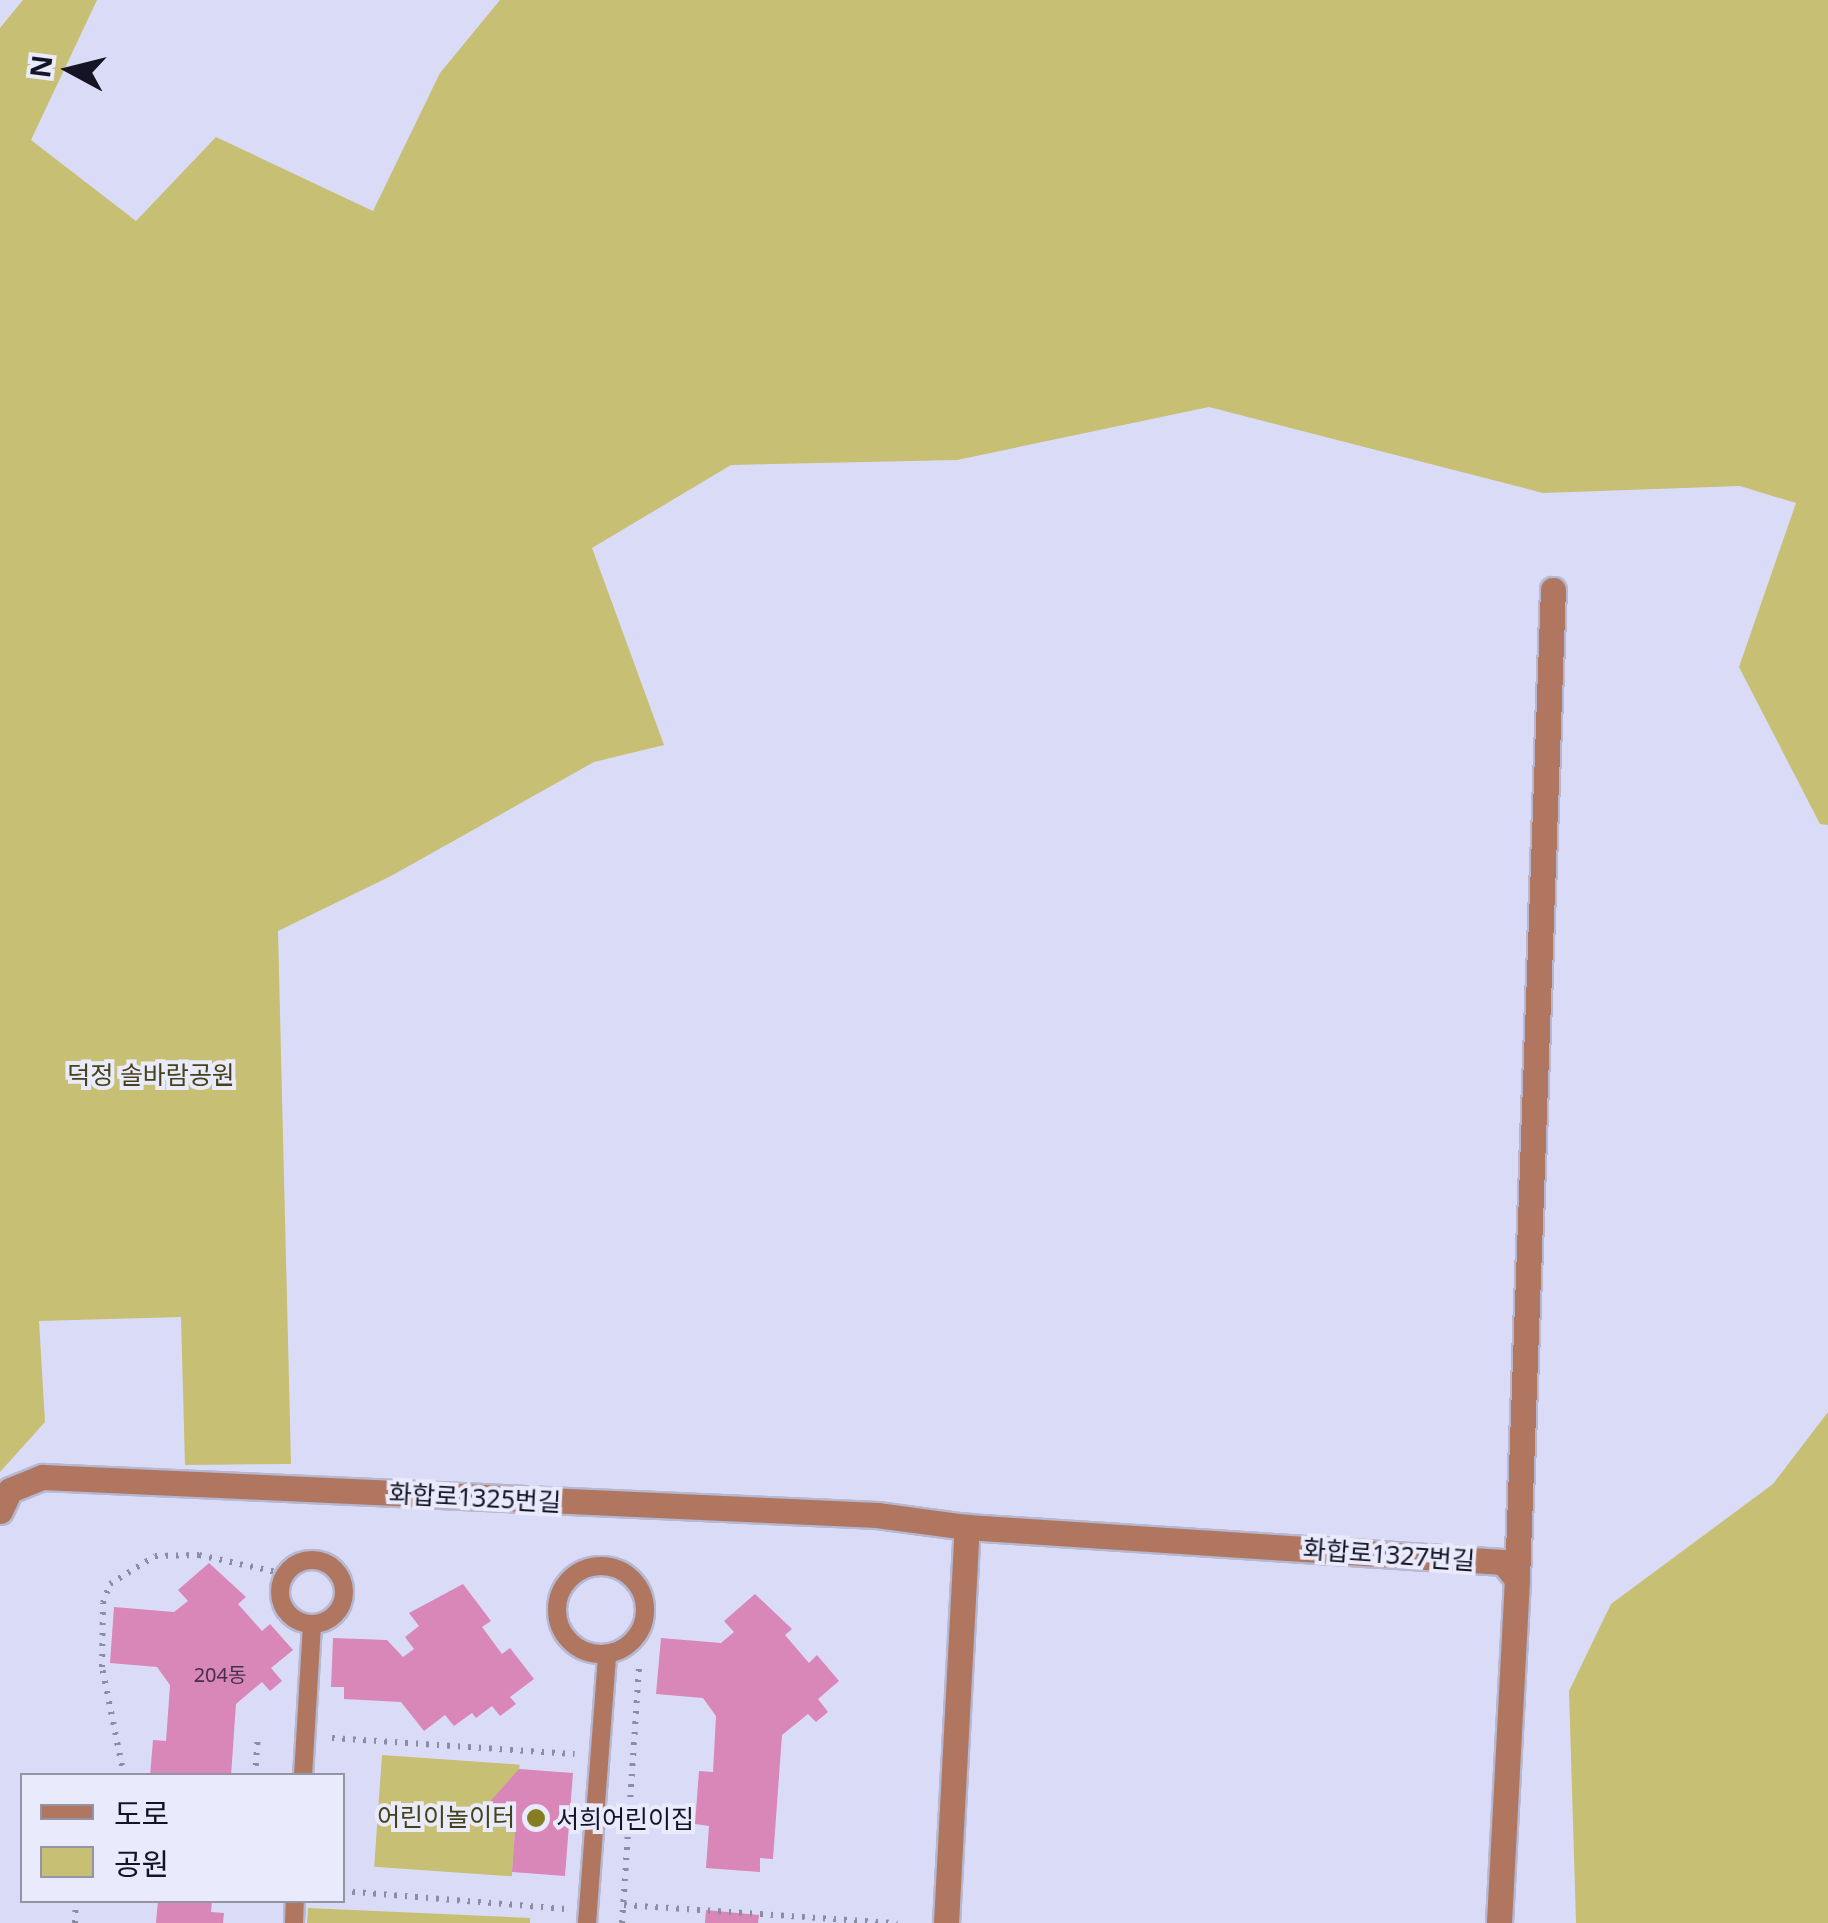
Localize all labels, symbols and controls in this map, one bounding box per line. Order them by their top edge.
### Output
north arrow [20,20,120,120]
text: N [20,53,60,80]
park label: 덕정 솔바람공원 [67,1059,235,1089]
street label: 화합로1325번길 [388,1478,562,1516]
street label: 화합로1327번길 [1302,1533,1476,1575]
house number: 204동 [194,1662,246,1686]
legend [20,1773,345,1903]
text: 도로 [114,1793,169,1834]
park label: 어린이놀이터 [377,1801,515,1831]
place label: 서희어린이집 [556,1803,694,1833]
marker: 서희어린이집 [525,1807,547,1829]
text: 공원 [114,1843,169,1884]

